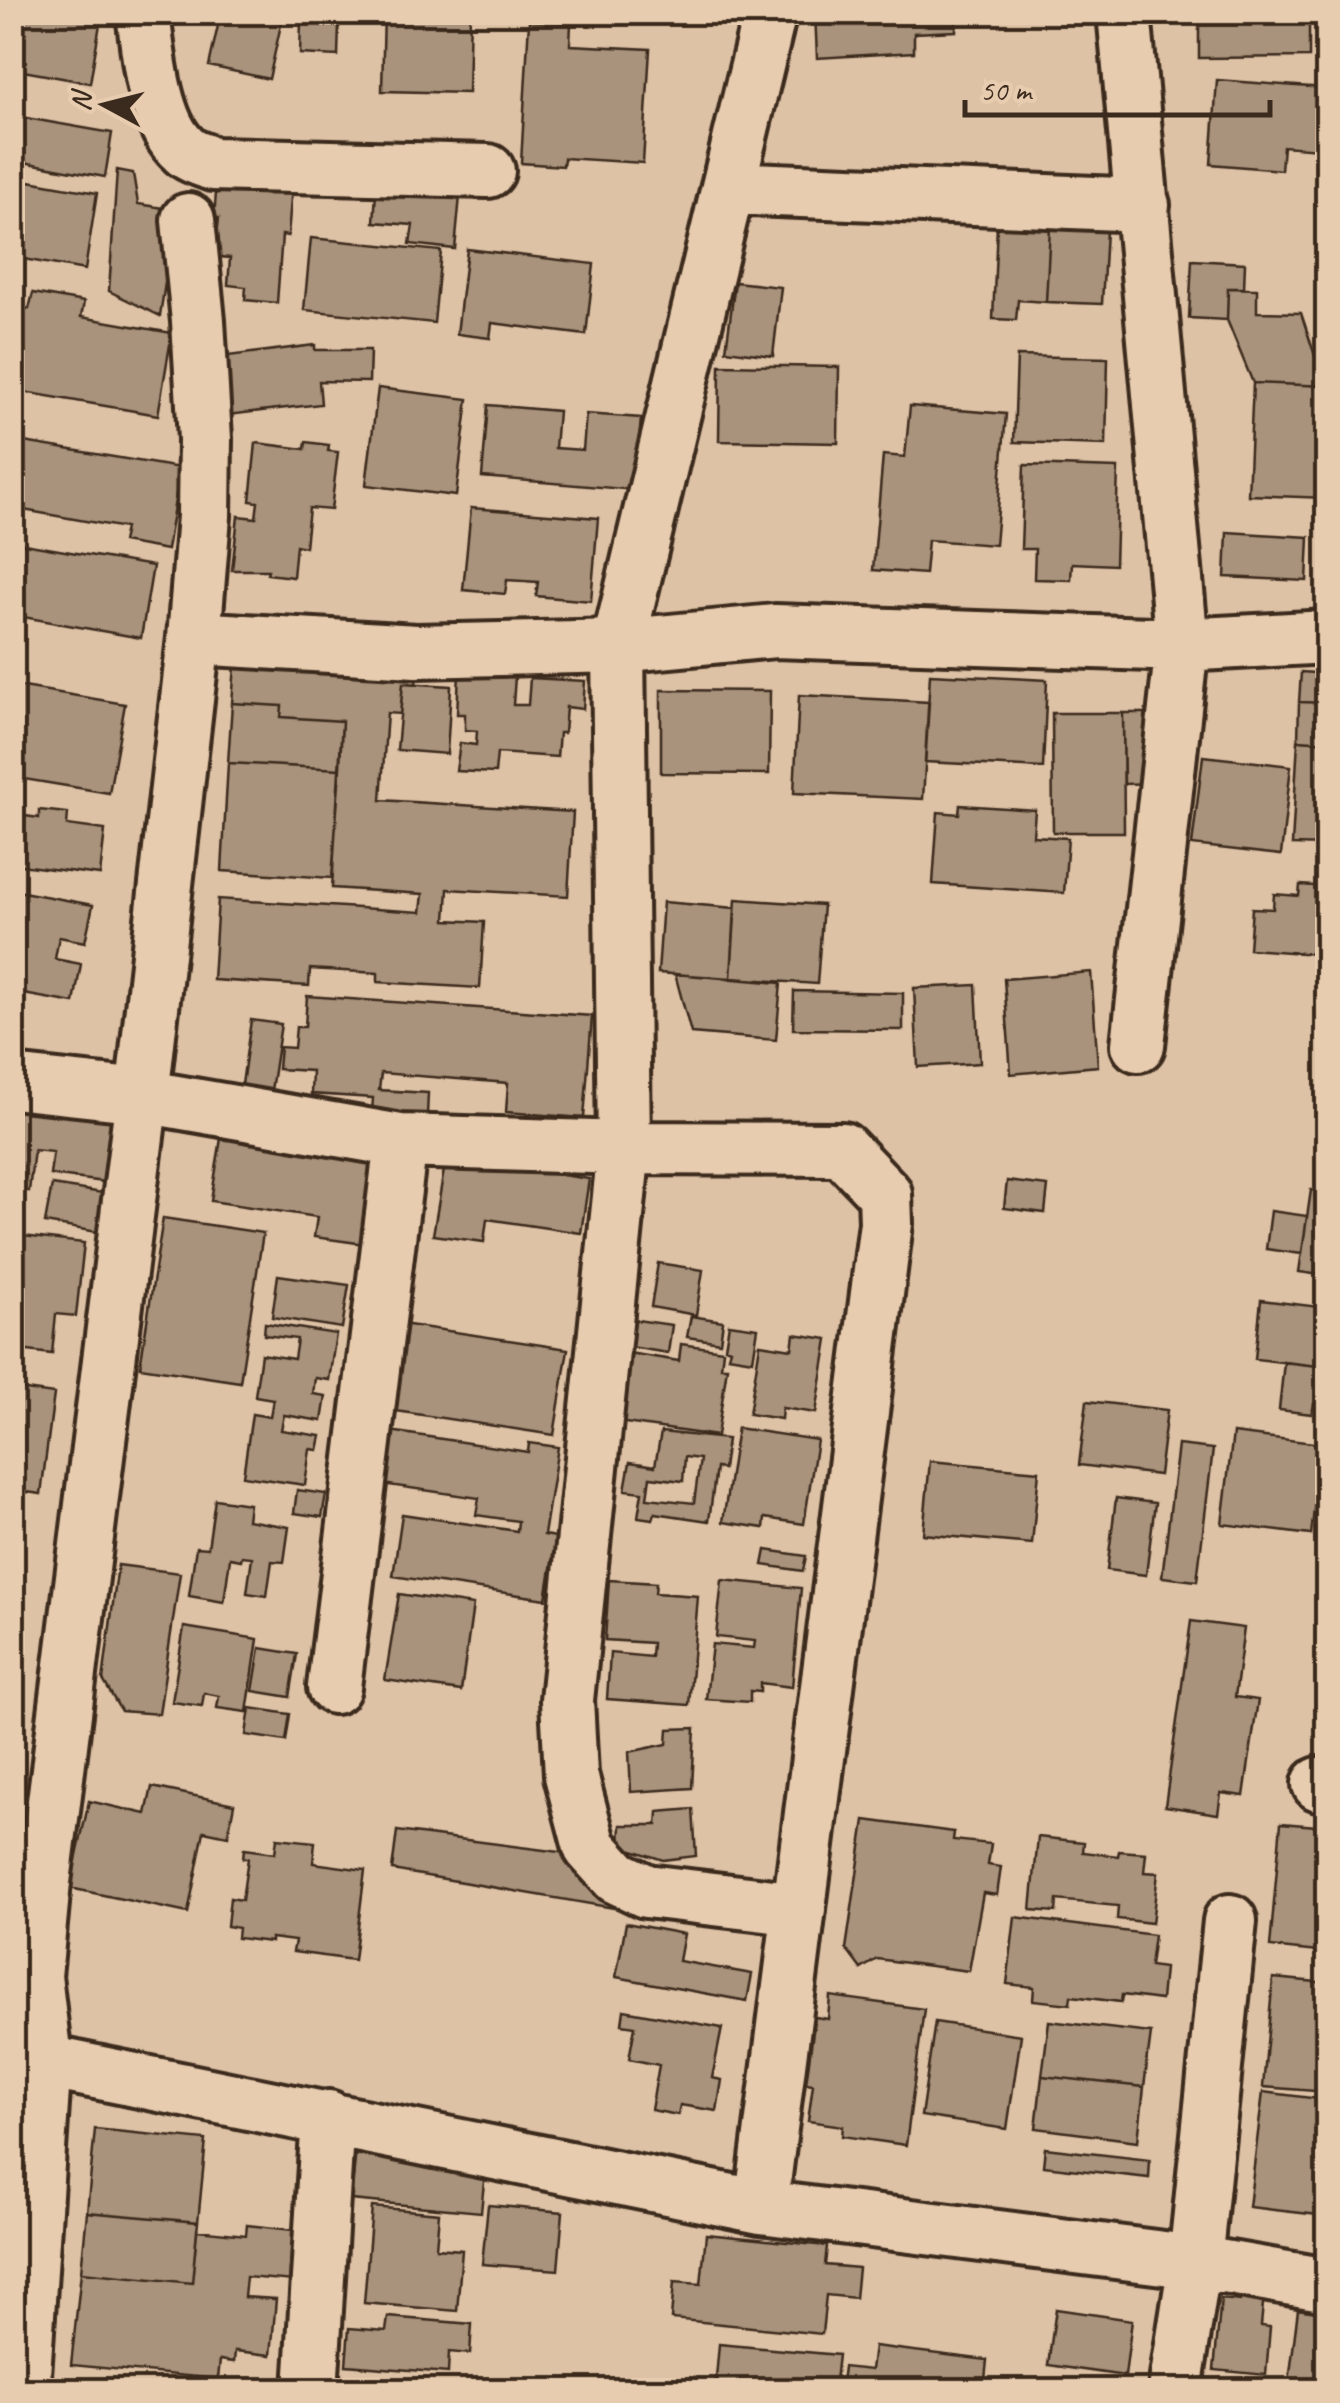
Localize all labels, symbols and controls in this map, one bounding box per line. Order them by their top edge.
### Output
north arrow [55,55,155,155]
scale bar [965,55,1270,117]
text: 50 m [980,71,1033,109]
text: N [62,87,100,113]

